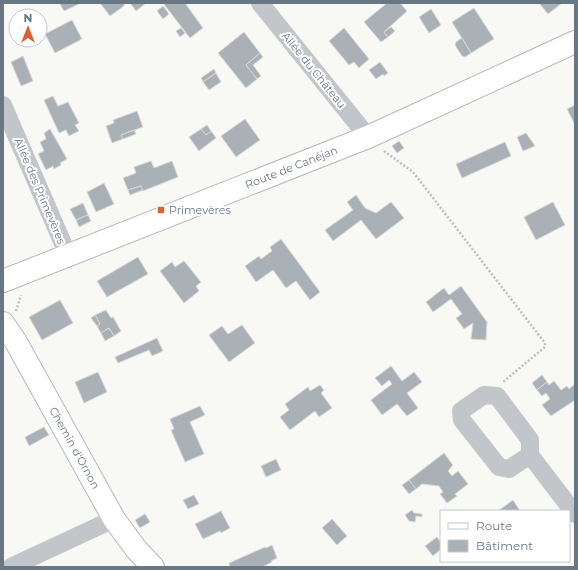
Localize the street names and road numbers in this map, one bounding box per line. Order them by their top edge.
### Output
street label: Allée du Château [279,29,349,111]
street label: Allée des Primevères [11,136,69,247]
street label: Route de Canéjan [243,143,340,192]
street label: Chemin d'Ornon [46,404,103,491]

